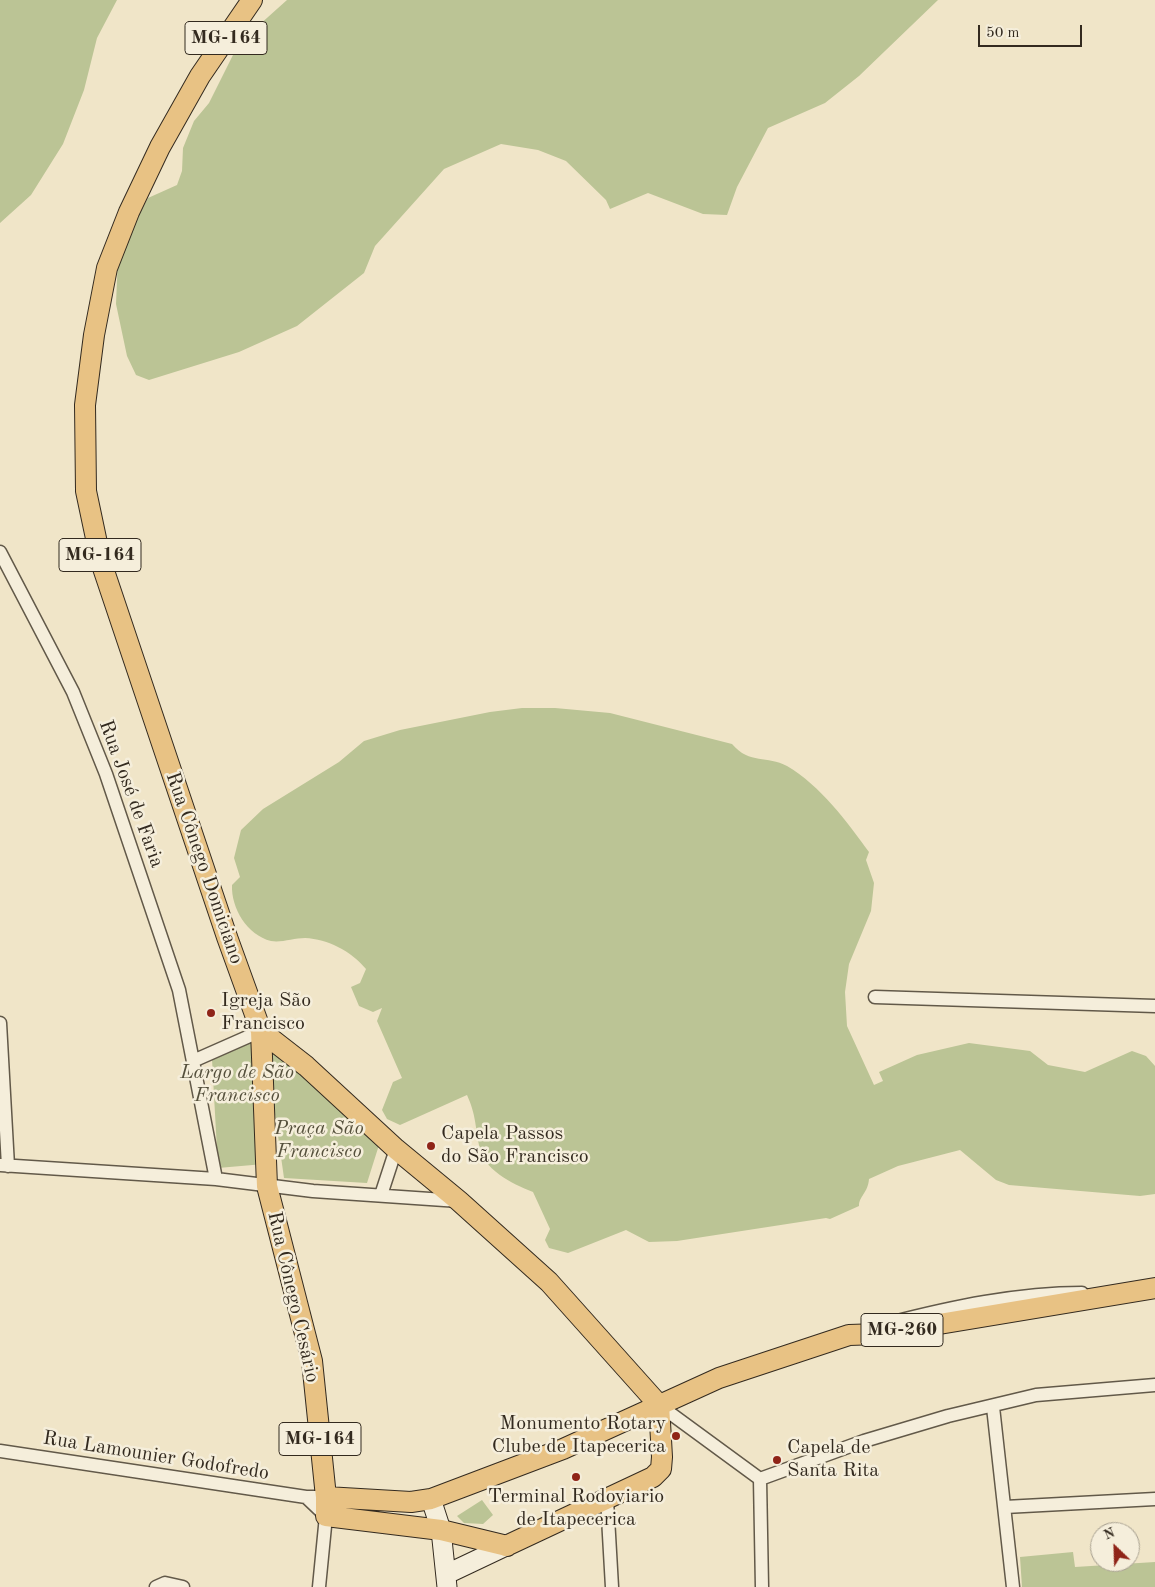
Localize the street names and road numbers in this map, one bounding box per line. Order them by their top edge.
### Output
road number: MG-164 [185,22,267,54]
road number: MG-164 [59,538,141,572]
street label: Rua José de Faria [93,717,169,871]
street label: Rua Cônego Domiciano [160,769,248,967]
street label: Rua Cônego Cesário [262,1209,324,1385]
road number: MG-260 [861,1314,943,1346]
road number: MG-164 [279,1422,361,1456]
street label: Rua Lamounier Godofredo [41,1426,271,1486]

